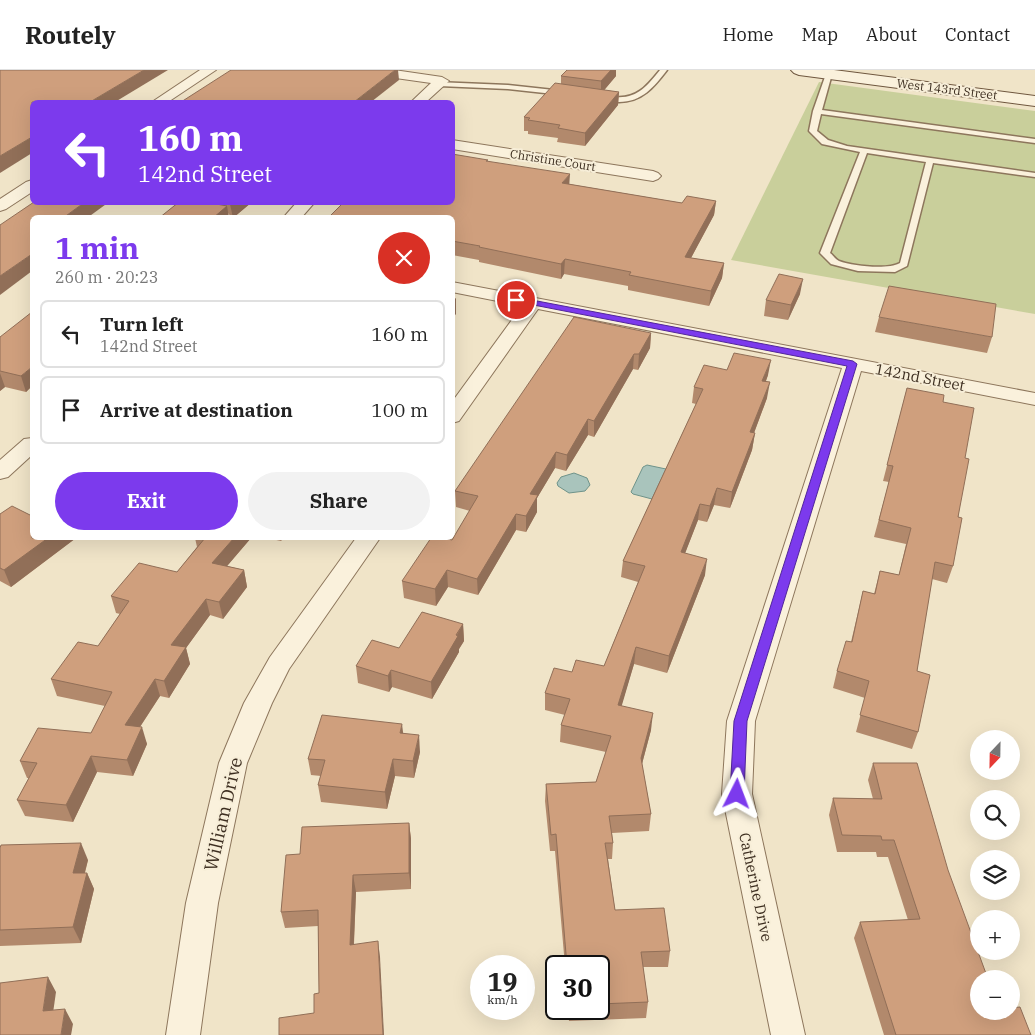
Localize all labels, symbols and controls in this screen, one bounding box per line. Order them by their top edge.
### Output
text: Routely [25,19,116,51]
text: Home [722,23,774,46]
text: Map [802,23,838,46]
text: About [866,23,917,46]
text: Contact [945,23,1010,46]
street label: West 143rd Street [896,75,998,103]
text: 160 m [138,115,243,161]
icon: left [55,120,120,185]
street label: Christine Court [509,146,597,174]
text: 142nd Street [138,159,272,188]
text: 1 min [55,228,139,267]
button: close [378,232,430,284]
text: 260 m · 20:23 [55,267,158,287]
pin [495,279,537,321]
icon: arrive [502,286,530,314]
text: Turn left [100,312,183,336]
icon: left [57,320,85,348]
text: 160 m [371,322,428,346]
text: 142nd Street [100,336,197,356]
street label: 142nd Street [873,359,967,395]
icon: arrive [57,396,85,424]
text: Arrive at destination [100,398,293,422]
text: 100 m [371,398,428,422]
button: Exit [55,472,238,530]
button: Share [248,472,430,530]
north arrow [970,730,1020,780]
map controls [970,730,1020,1020]
street label: William Drive [199,755,247,873]
position arrow [710,767,762,819]
button: search [970,790,1020,840]
street label: Catherine Drive [735,831,777,943]
button: layers [970,850,1020,900]
button: + [970,910,1020,960]
speed limit sign: 30 [545,955,610,1020]
text: 19 [487,965,518,998]
button: − [970,970,1020,1020]
text: km/h [487,992,518,1007]

